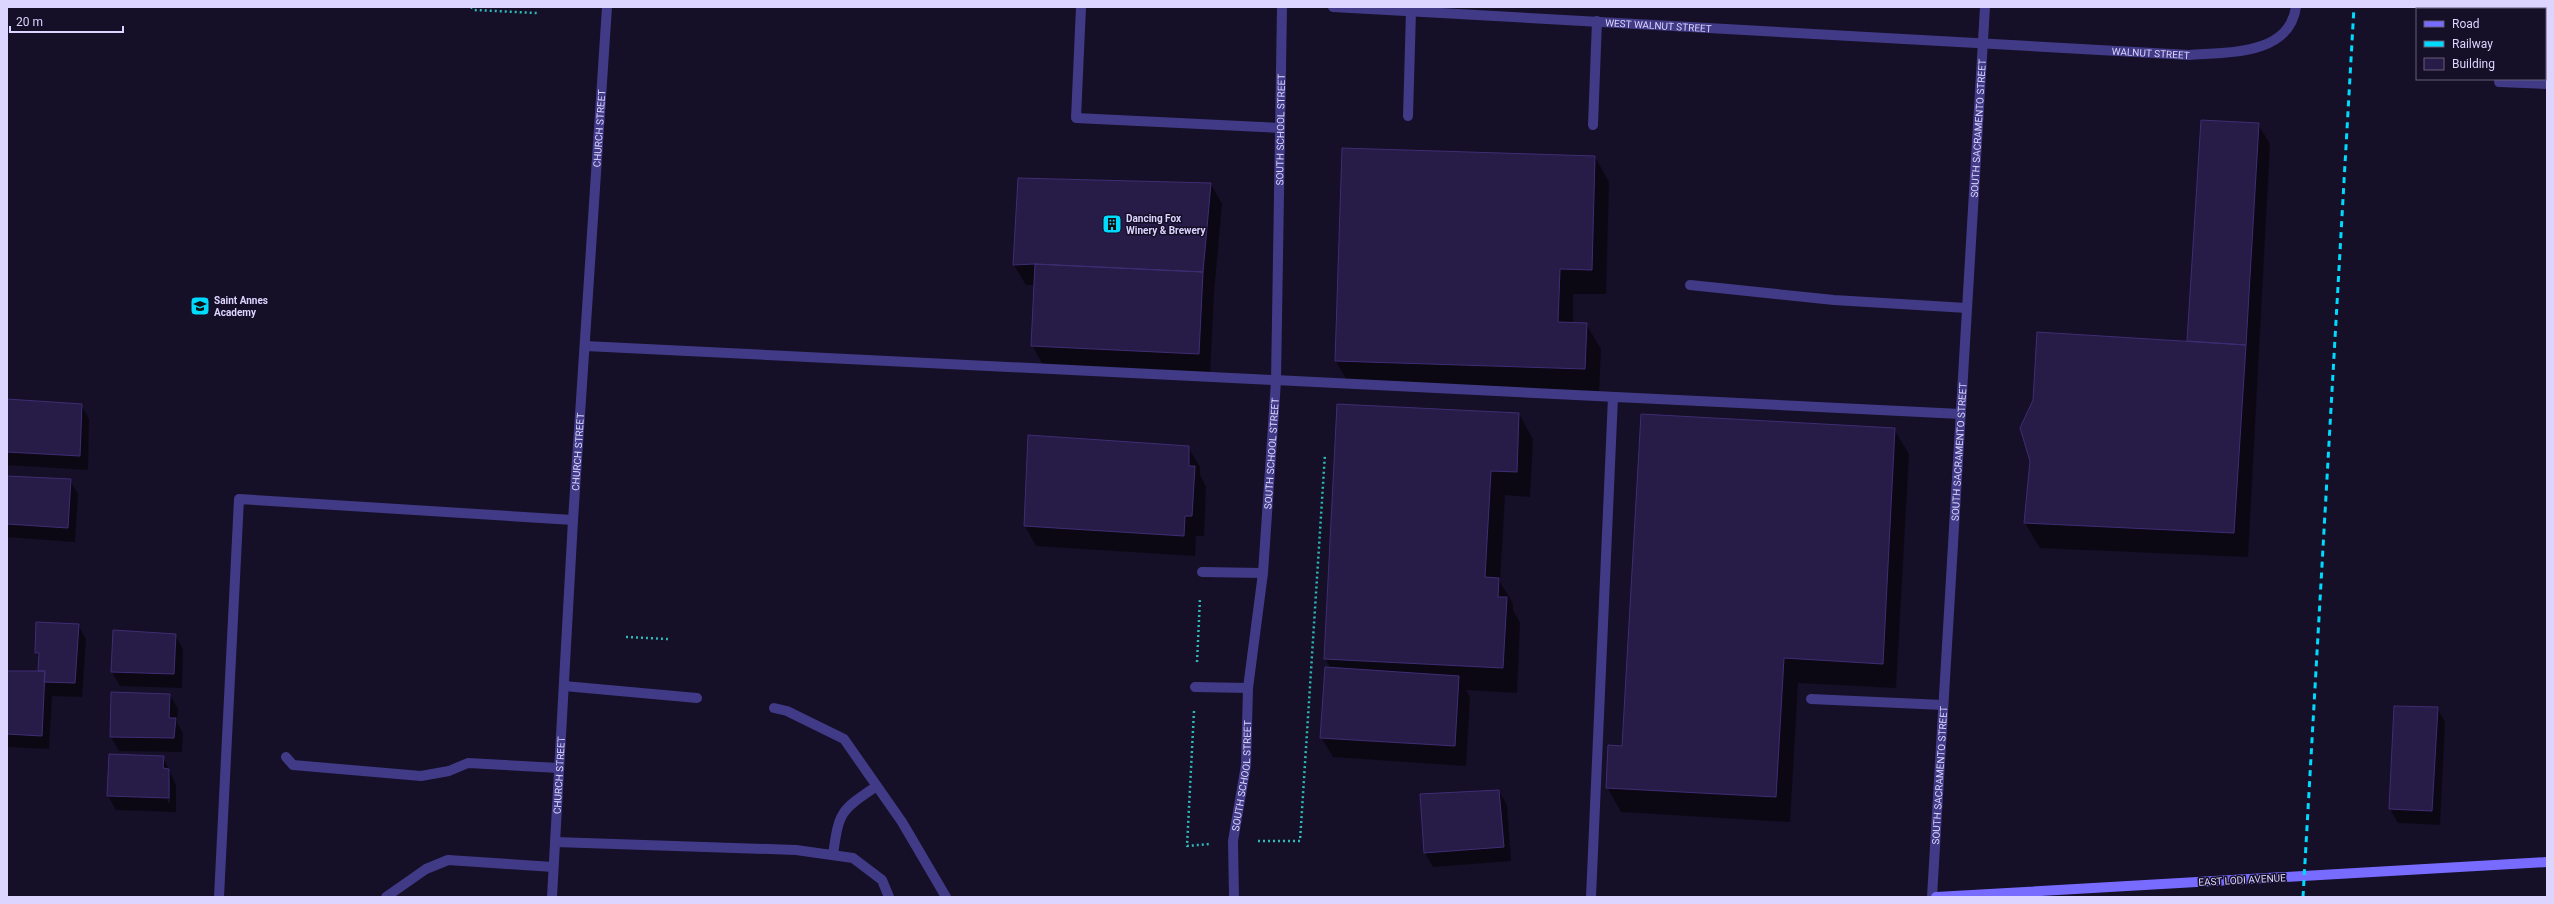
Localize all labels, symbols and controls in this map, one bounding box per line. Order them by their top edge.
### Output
scale bar [10,8,123,34]
legend [2416,8,2546,80]
text: 20 m [16,15,43,29]
street label: WEST WALNUT STREET [1605,17,1712,34]
text: Road [2452,17,2480,31]
text: Railway [2452,37,2493,51]
street label: WALNUT STREET [2111,45,2190,61]
text: Building [2452,57,2495,71]
street label: SOUTH SACRAMENTO STREET [1968,59,1987,198]
street label: SOUTH SCHOOL STREET [1274,74,1286,186]
street label: CHURCH STREET [591,89,607,168]
building icon: Dancing Fox Winery & Brewery [1101,213,1123,235]
place label: Dancing Fox Winery & Brewery [1126,213,1207,236]
school or university icon: Saint Annes Academy [189,295,211,317]
place label: Saint Annes Academy [214,295,268,318]
street label: SOUTH SACRAMENTO STREET [1949,382,1968,521]
street label: SOUTH SCHOOL STREET [1262,397,1280,509]
street label: CHURCH STREET [569,412,586,491]
street label: SOUTH SACRAMENTO STREET [1930,706,1949,845]
street label: SOUTH SCHOOL STREET [1229,720,1253,832]
street label: CHURCH STREET [551,736,566,814]
street label: EAST LODI AVENUE [2198,872,2286,888]

